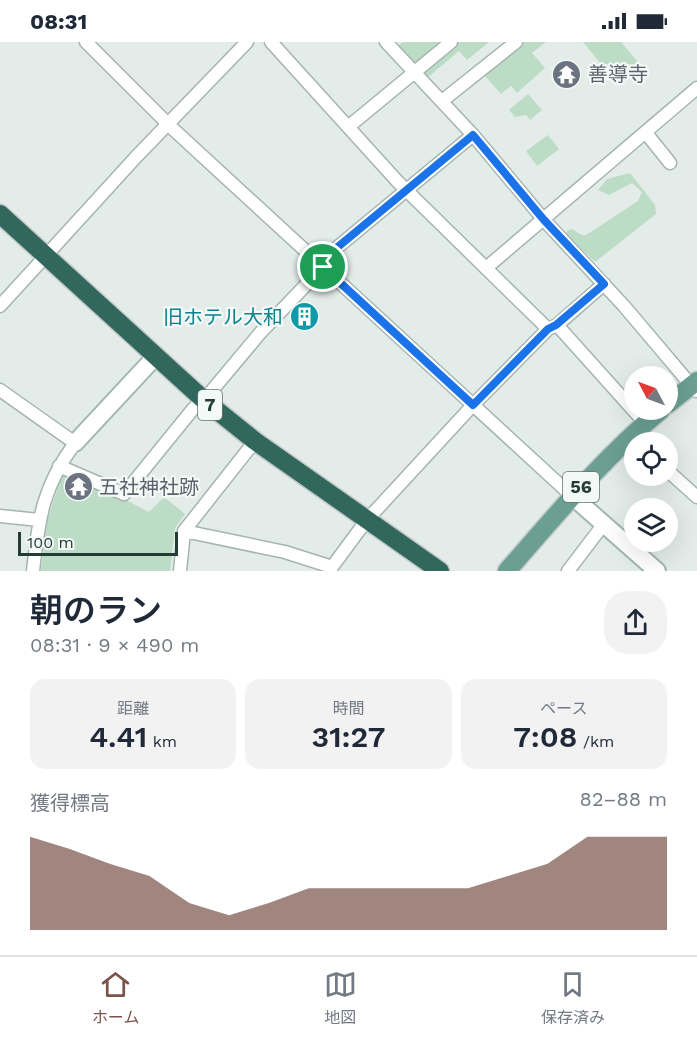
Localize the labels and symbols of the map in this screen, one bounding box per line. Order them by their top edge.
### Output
temple icon: 善導寺 [551,58,583,90]
place label: 善導寺 [588,62,648,86]
pin [297,241,348,292]
building icon: 旧ホテル大和 [288,301,320,333]
place label: 旧ホテル大和 [163,305,283,329]
north arrow [624,366,678,420]
road number: 7 [198,390,222,420]
temple icon: 五社神社跡 [62,471,94,503]
road number: 56 [563,472,599,502]
place label: 五社神社跡 [99,475,199,499]
scale bar [18,529,178,556]

